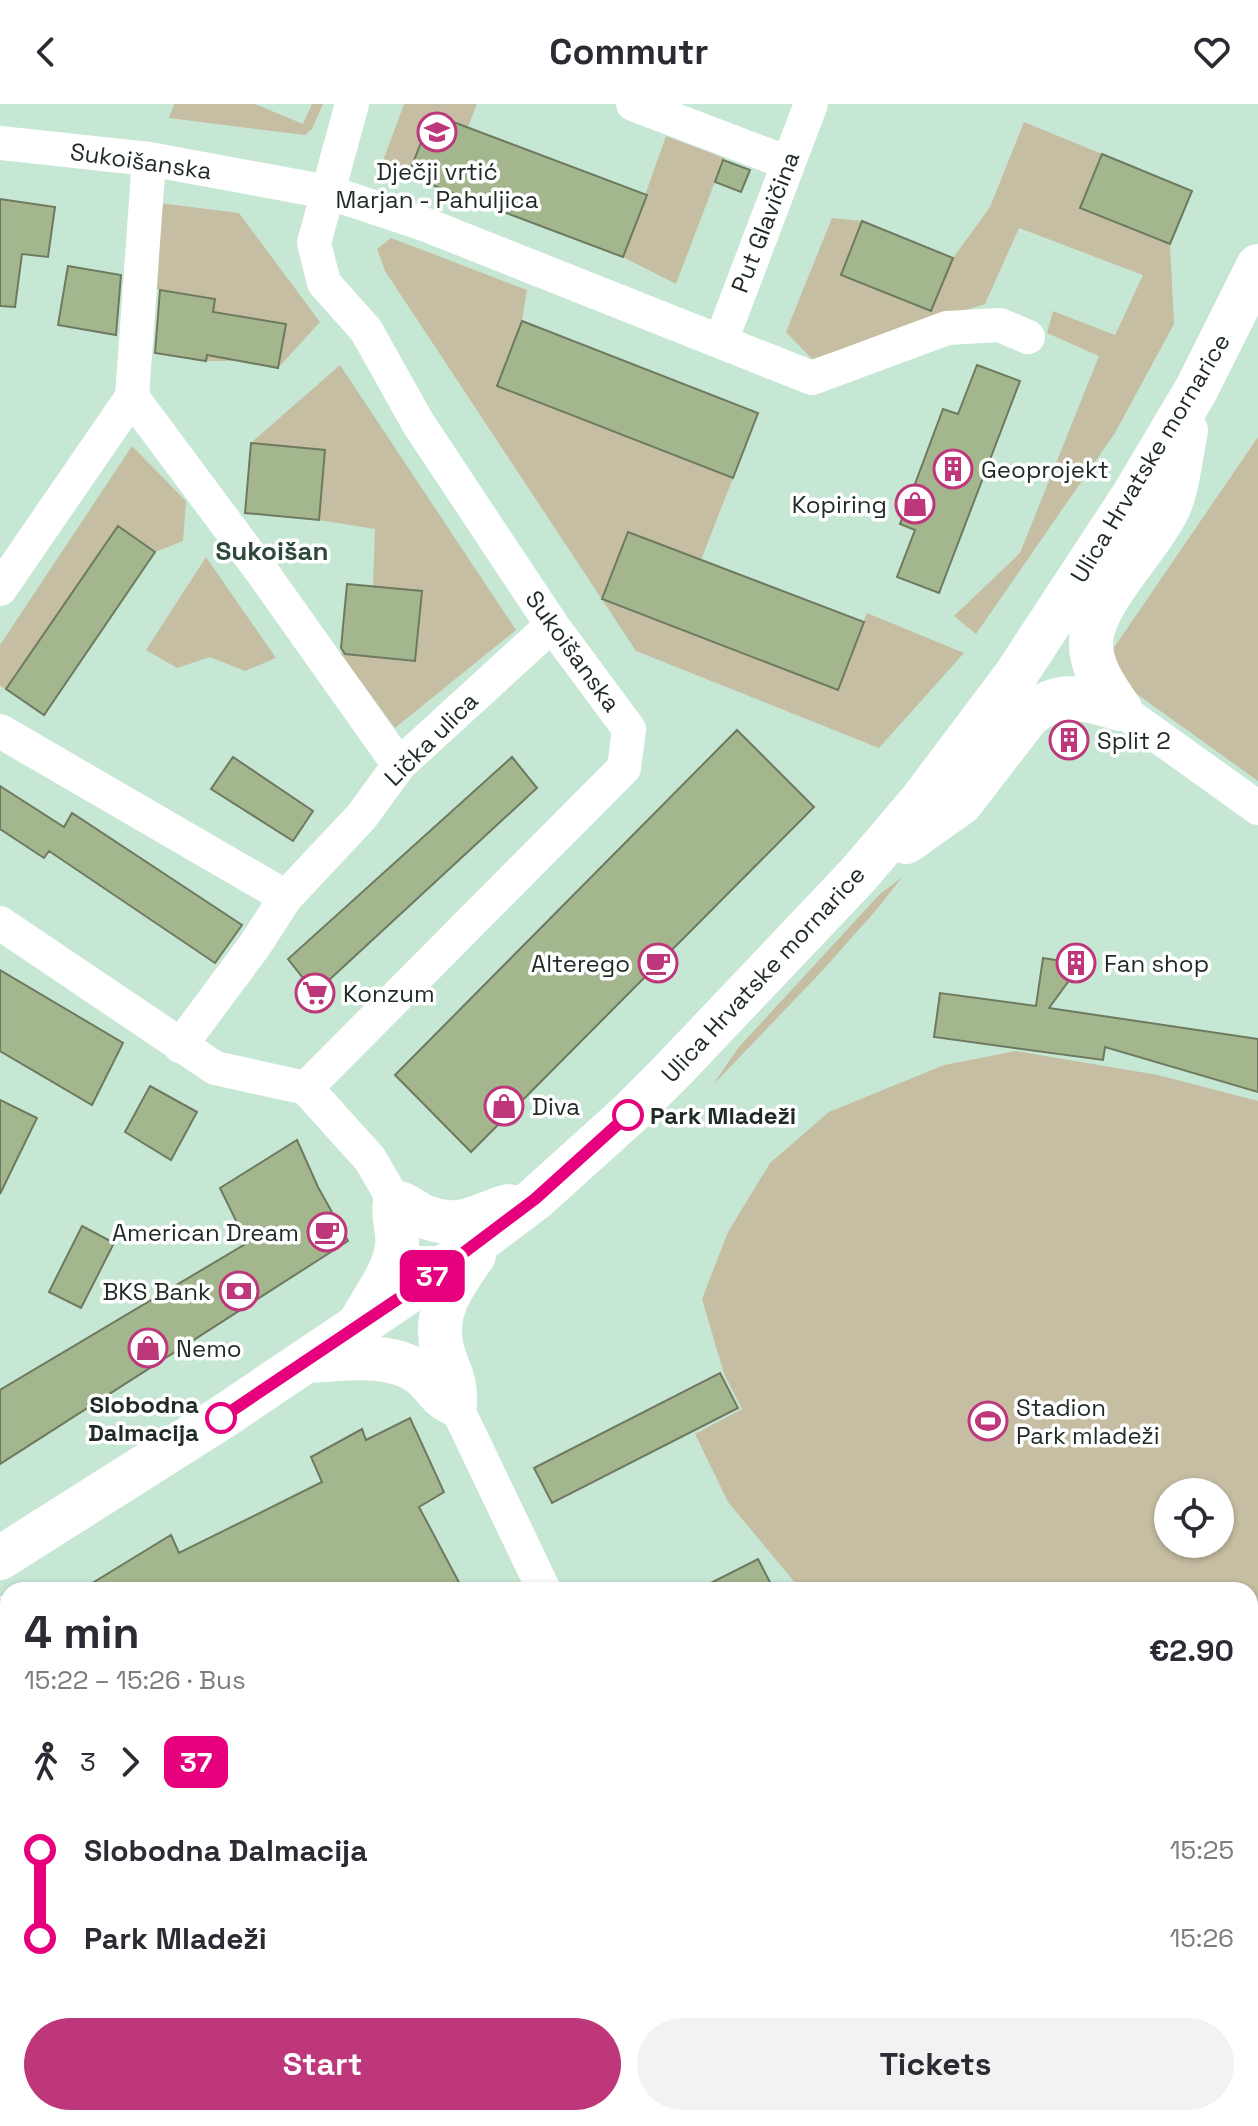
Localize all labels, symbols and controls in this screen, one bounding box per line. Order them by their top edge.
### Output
text: Commutr [549,29,709,75]
icon: back [24,30,68,74]
icon: heart [1190,30,1234,74]
school or university icon: Dječji vrtić Marjan - Pahuljica [416,111,458,153]
street label: Sukoišanska [68,136,214,186]
street label: Put Glavičina [724,147,806,297]
place label: Dječji vrtić Marjan - Pahuljica [336,156,539,215]
street label: Ulica Hrvatske mornarice [1063,328,1237,588]
building icon: Geoprojekt [932,448,974,490]
place label: Geoprojekt [981,454,1109,485]
shop icon: Kopiring [894,483,936,525]
place label: Kopiring [792,489,887,520]
district label: Sukoišan [215,534,329,568]
street label: Sukoišanska [519,584,628,718]
street label: Lička ulica [377,685,485,793]
building icon: Split 2 [1048,719,1090,761]
place label: Split 2 [1097,725,1171,756]
street label: Ulica Hrvatske mornarice [654,859,872,1089]
cafe icon: Alterego [637,942,679,984]
building icon: Fan shop [1055,942,1097,984]
place label: Alterego [531,948,630,979]
place label: Fan shop [1104,948,1209,979]
supermarket icon: Konzum [294,972,336,1014]
place label: Konzum [343,978,435,1009]
shop icon: Diva [483,1085,525,1127]
place label: Diva [532,1091,580,1122]
marker: Park Mladeži [613,1100,643,1130]
place label: Park Mladeži [650,1100,796,1131]
cafe icon: American Dream [306,1211,348,1253]
place label: American Dream [112,1217,299,1248]
line badge: 37 [396,1250,468,1302]
text: 37 [416,1258,448,1294]
bank icon: BKS Bank [218,1270,260,1312]
place label: BKS Bank [102,1276,211,1307]
shop icon: Nemo [127,1327,169,1369]
place label: Nemo [176,1333,242,1364]
place label: Slobodna Dalmacija [88,1389,199,1448]
place label: Stadion Park mladeži [1016,1392,1160,1451]
sports icon: Stadion Park mladeži [967,1400,1009,1442]
marker: Slobodna Dalmacija [206,1403,236,1433]
map controls [1154,1478,1234,1558]
button: locate [1154,1478,1234,1558]
text: 4 min [24,1605,140,1661]
text: €2.90 [1149,1631,1234,1670]
text: 15:22 – 15:26 · Bus [24,1663,246,1697]
icon: walk [24,1740,68,1784]
icon: forward [108,1740,152,1784]
text: 37 [180,1744,212,1780]
text: 3 [80,1745,96,1779]
text: Slobodna Dalmacija [84,1831,368,1870]
text: 15:25 [1170,1833,1234,1867]
text: Park Mladeži [84,1919,267,1958]
text: 15:26 [1169,1921,1234,1955]
button: Start [24,2018,621,2110]
button: Tickets [637,2018,1234,2110]

